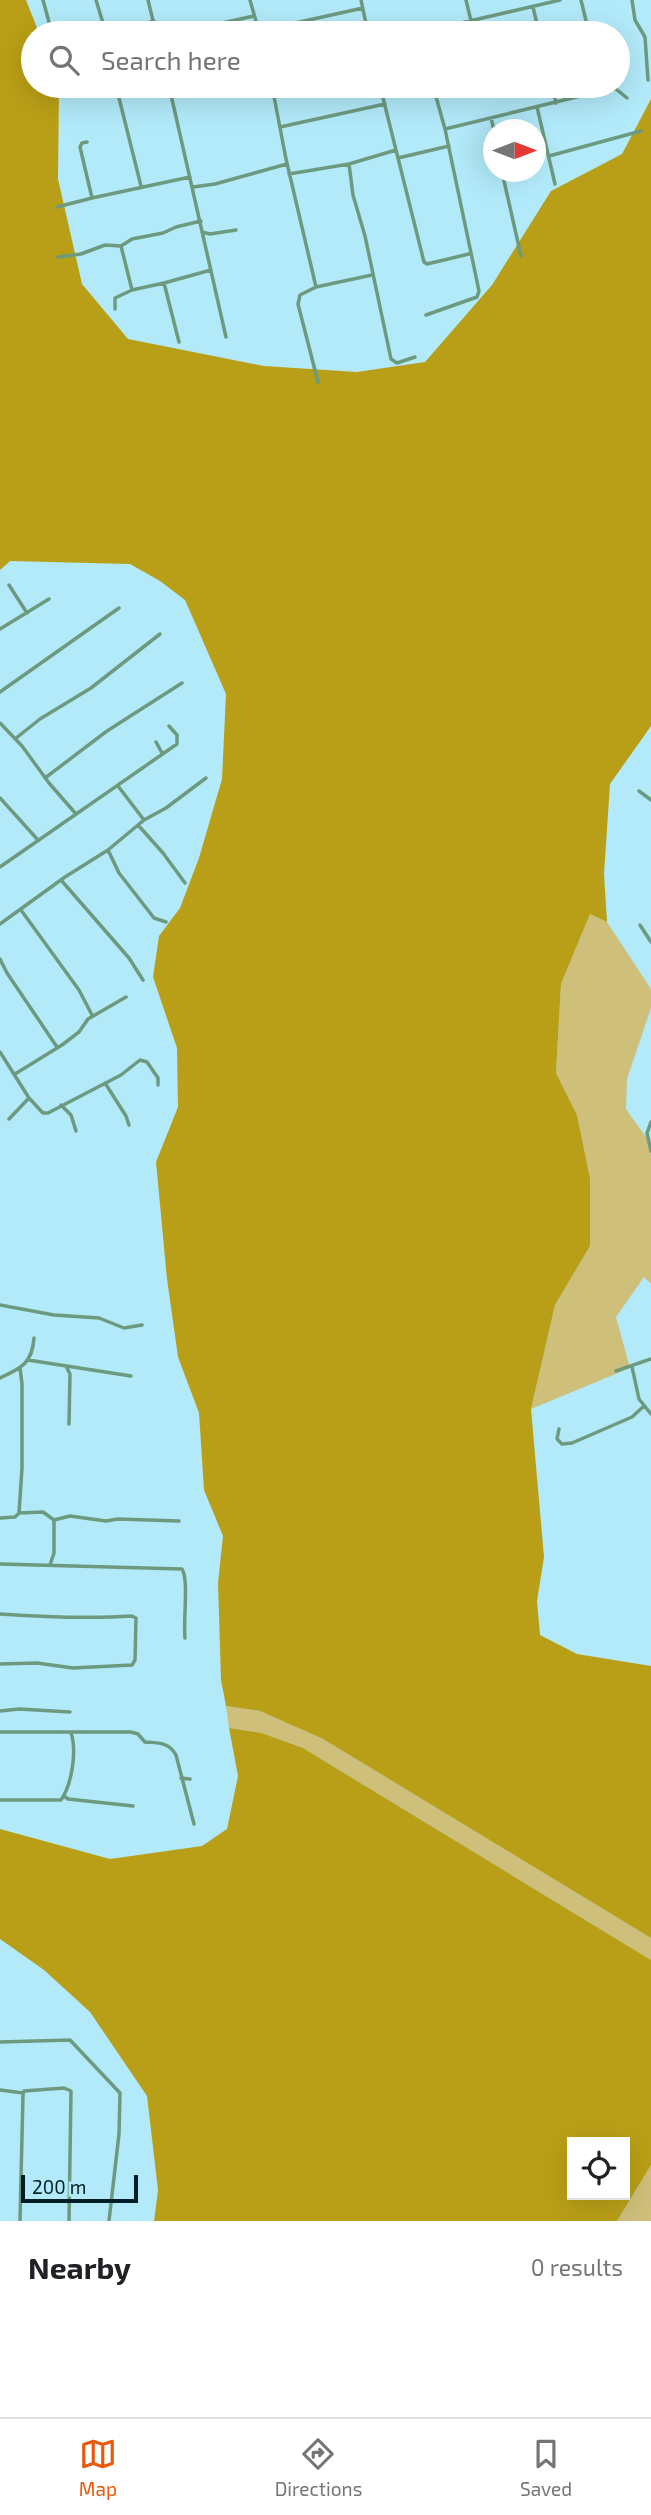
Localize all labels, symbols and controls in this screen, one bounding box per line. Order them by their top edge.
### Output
search box [21,21,630,98]
icon: search [45,41,83,79]
text: Search here [101,44,241,75]
north arrow [483,119,546,182]
map controls [567,2137,630,2200]
button: locate [567,2137,630,2200]
scale bar [21,2172,138,2204]
text: 200 m [32,2175,86,2198]
text: Nearby [28,2249,131,2285]
text: 0 results [531,2253,623,2281]
tab: Map [79,2435,117,2500]
tab: Directions [275,2435,362,2500]
tab: Saved [520,2435,572,2500]

